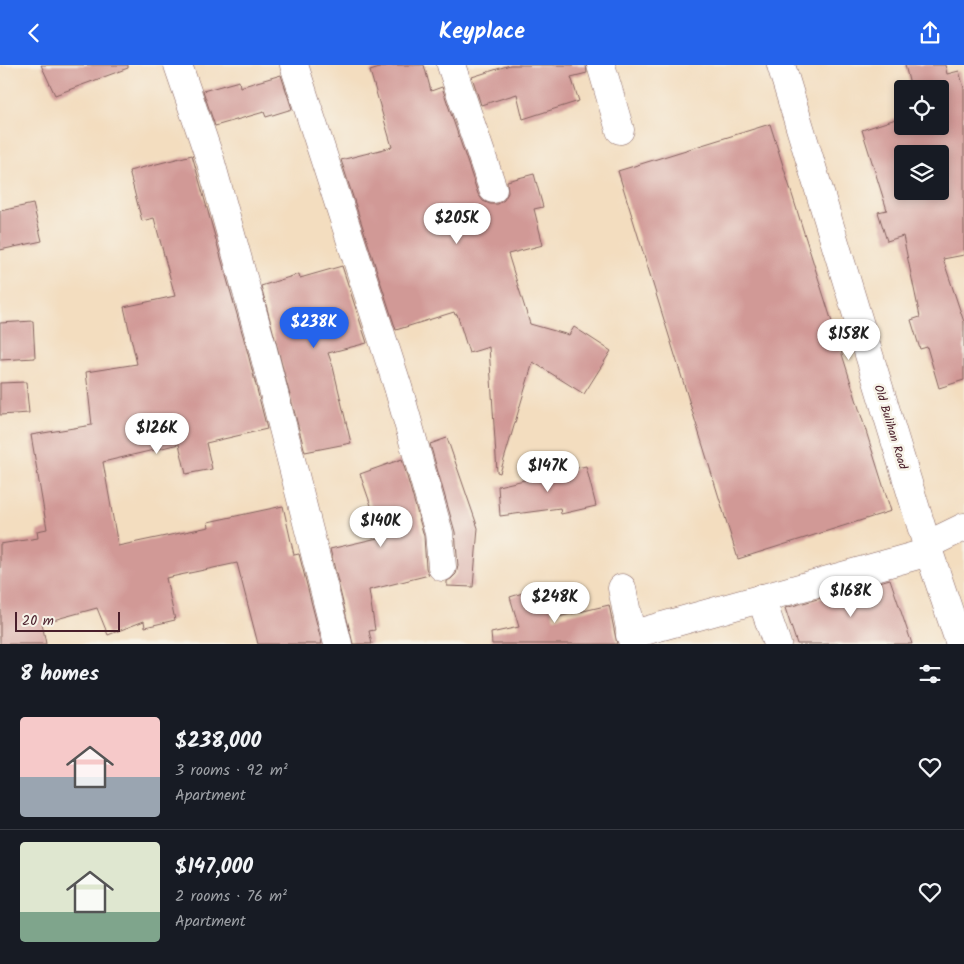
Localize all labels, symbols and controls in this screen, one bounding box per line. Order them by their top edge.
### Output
text: Keyplace [439,15,525,50]
icon: back [20,19,48,47]
icon: share [916,19,944,47]
map controls [894,80,949,200]
button: locate [894,80,949,135]
button: layers [894,145,949,200]
pin: $205K [422,203,492,245]
text: $205K [435,206,479,231]
pin: $238K [279,307,349,349]
text: $238K [291,310,337,335]
pin: $158K [814,319,884,361]
text: $158K [828,322,870,347]
street label: Old Bulihan Road [869,382,913,473]
pin: $126K [122,413,192,455]
text: $126K [136,416,178,441]
pin: $147K [513,451,583,493]
text: $147K [528,454,568,479]
pin: $140K [346,505,416,548]
text: $140K [361,509,401,534]
pin: $168K [816,575,886,618]
text: $168K [830,579,872,604]
pin: $248K [520,581,590,624]
text: $248K [532,585,578,610]
scale bar [15,609,120,632]
text: 20 m [22,610,54,632]
text: 8 homes [20,658,99,691]
icon: filters [916,660,944,688]
text: $238,000 [175,725,261,758]
icon: home [60,737,120,797]
icon: heart [916,753,944,781]
text: 3 rooms · 92 m² [175,758,288,783]
text: Apartment [175,783,246,808]
text: $147,000 [175,851,253,884]
icon: home [60,862,120,922]
icon: heart [916,878,944,906]
text: 2 rooms · 76 m² [175,884,287,909]
text: Apartment [175,909,246,934]

